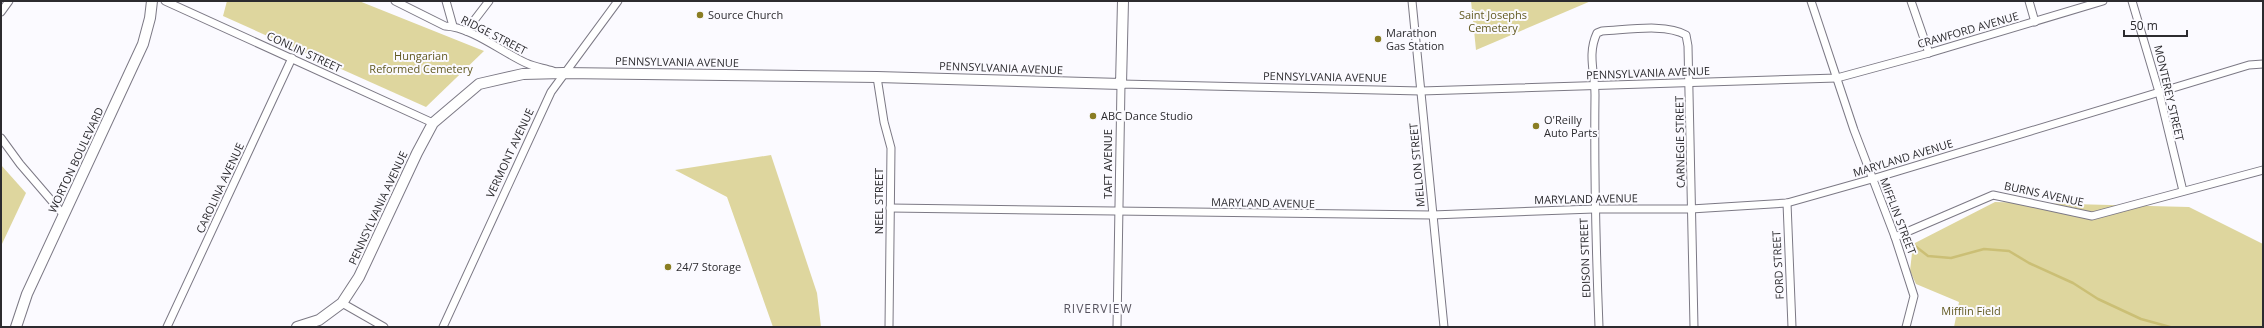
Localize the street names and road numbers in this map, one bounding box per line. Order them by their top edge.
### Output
street label: CRAWFORD AVENUE [1915,8,2020,51]
street label: RIDGE STREET [459,12,530,58]
street label: CONLIN STREET [264,28,344,75]
street label: MONTEREY STREET [2151,43,2188,142]
street label: PENNSYLVANIA AVENUE [615,53,739,70]
street label: PENNSYLVANIA AVENUE [939,58,1063,77]
street label: PENNSYLVANIA AVENUE [1586,63,1710,82]
street label: PENNSYLVANIA AVENUE [1263,68,1387,85]
street label: CARNEGIE STREET [1671,96,1688,188]
street label: WORTON BOULEVARD [44,104,107,215]
street label: VERMONT AVENUE [482,106,537,200]
street label: MELLON STREET [1405,122,1428,208]
street label: TAFT AVENUE [1100,129,1115,199]
street label: MARYLAND AVENUE [1851,135,1955,180]
street label: CAROLINA AVENUE [192,140,247,235]
street label: PENNSYLVANIA AVENUE [345,148,411,267]
street label: NEEL STREET [871,168,886,234]
street label: MIFFLIN STREET [1877,175,1920,257]
street label: BURNS AVENUE [2003,178,2085,209]
street label: MARYLAND AVENUE [1534,190,1638,207]
street label: MARYLAND AVENUE [1211,194,1315,211]
street label: EDISON STREET [1576,218,1593,298]
street label: FORD STREET [1768,230,1787,300]

